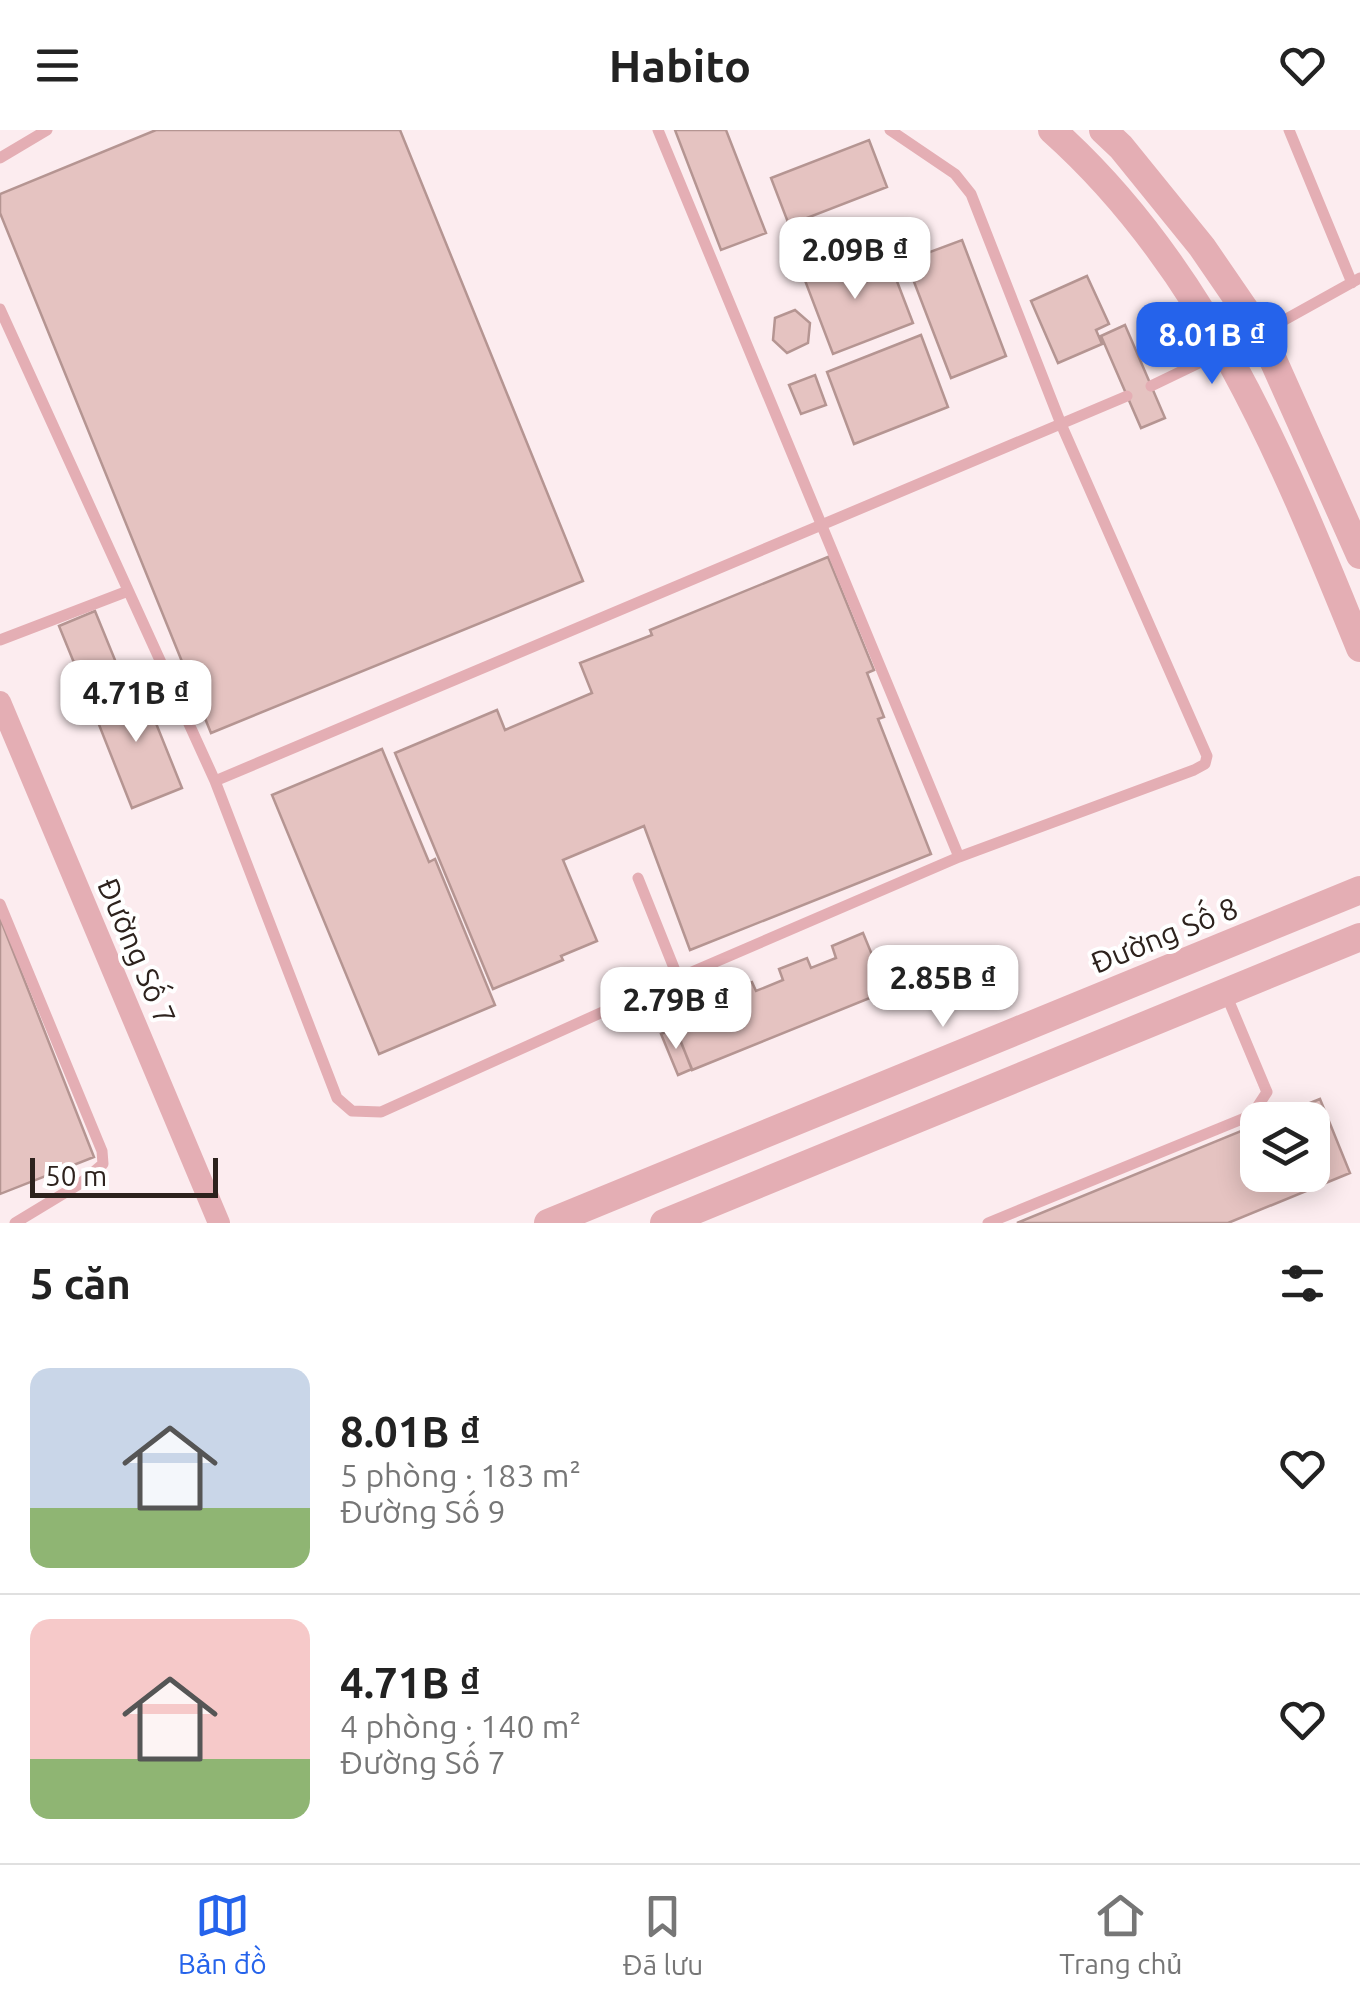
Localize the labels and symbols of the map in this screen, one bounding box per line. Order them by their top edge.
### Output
pin: 2.09B ₫ [763,217,947,302]
pin: 8.01B ₫ [1120,302,1304,387]
pin: 4.71B ₫ [44,660,228,745]
street label: Đường Số 7 [91,872,186,1029]
street label: Đường Số 8 [1084,887,1242,980]
pin: 2.85B ₫ [851,945,1035,1030]
pin: 2.79B ₫ [584,967,768,1052]
scale bar [30,1153,218,1198]

